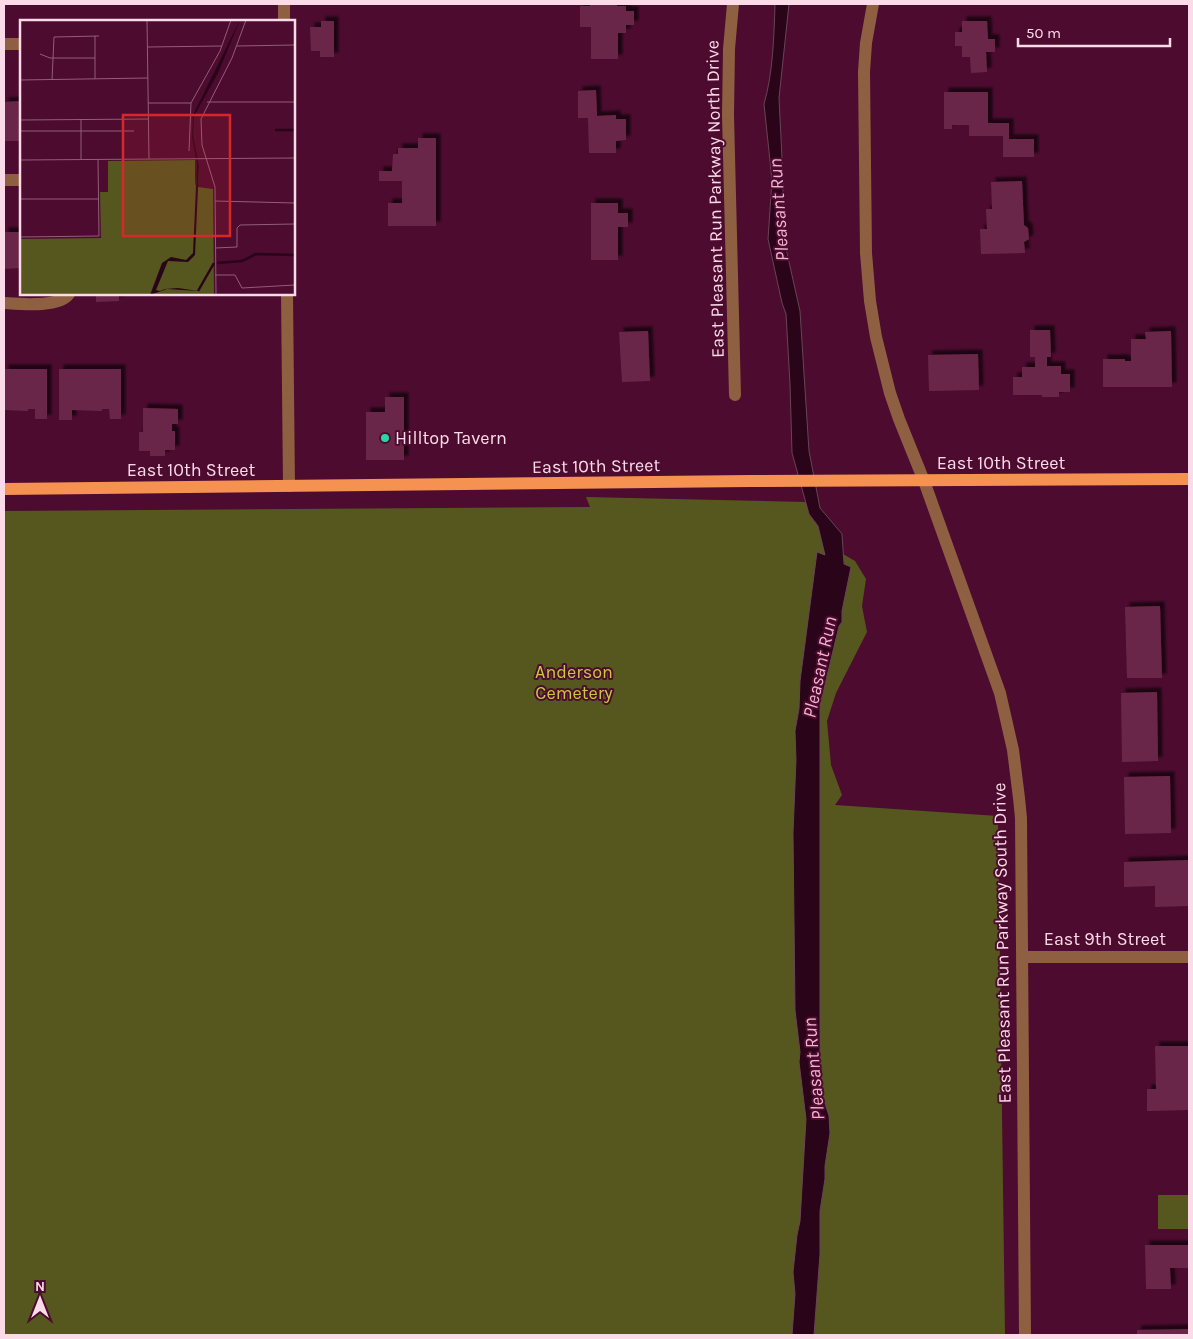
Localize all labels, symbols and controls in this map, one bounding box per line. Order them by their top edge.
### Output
scale bar [1018,15,1170,47]
inset map [20,20,295,295]
text: 50 m [1026,24,1061,42]
street label: East Pleasant Run Parkway North Drive [701,40,729,358]
water label: Pleasant Run [764,158,794,262]
place label: Hilltop Tavern [395,427,507,449]
marker: Hilltop Tavern [379,432,391,444]
street label: East 10th Street [937,452,1065,474]
street label: East 10th Street [532,454,661,478]
street label: East 10th Street [127,459,255,481]
water label: Pleasant Run [798,614,841,720]
park label: Anderson Cemetery [535,661,613,704]
street label: East Pleasant Run Parkway South Drive [988,782,1016,1104]
street label: East 9th Street [1044,928,1166,950]
water label: Pleasant Run [799,1017,829,1121]
north arrow [15,1274,65,1324]
text: N [35,1278,45,1295]

